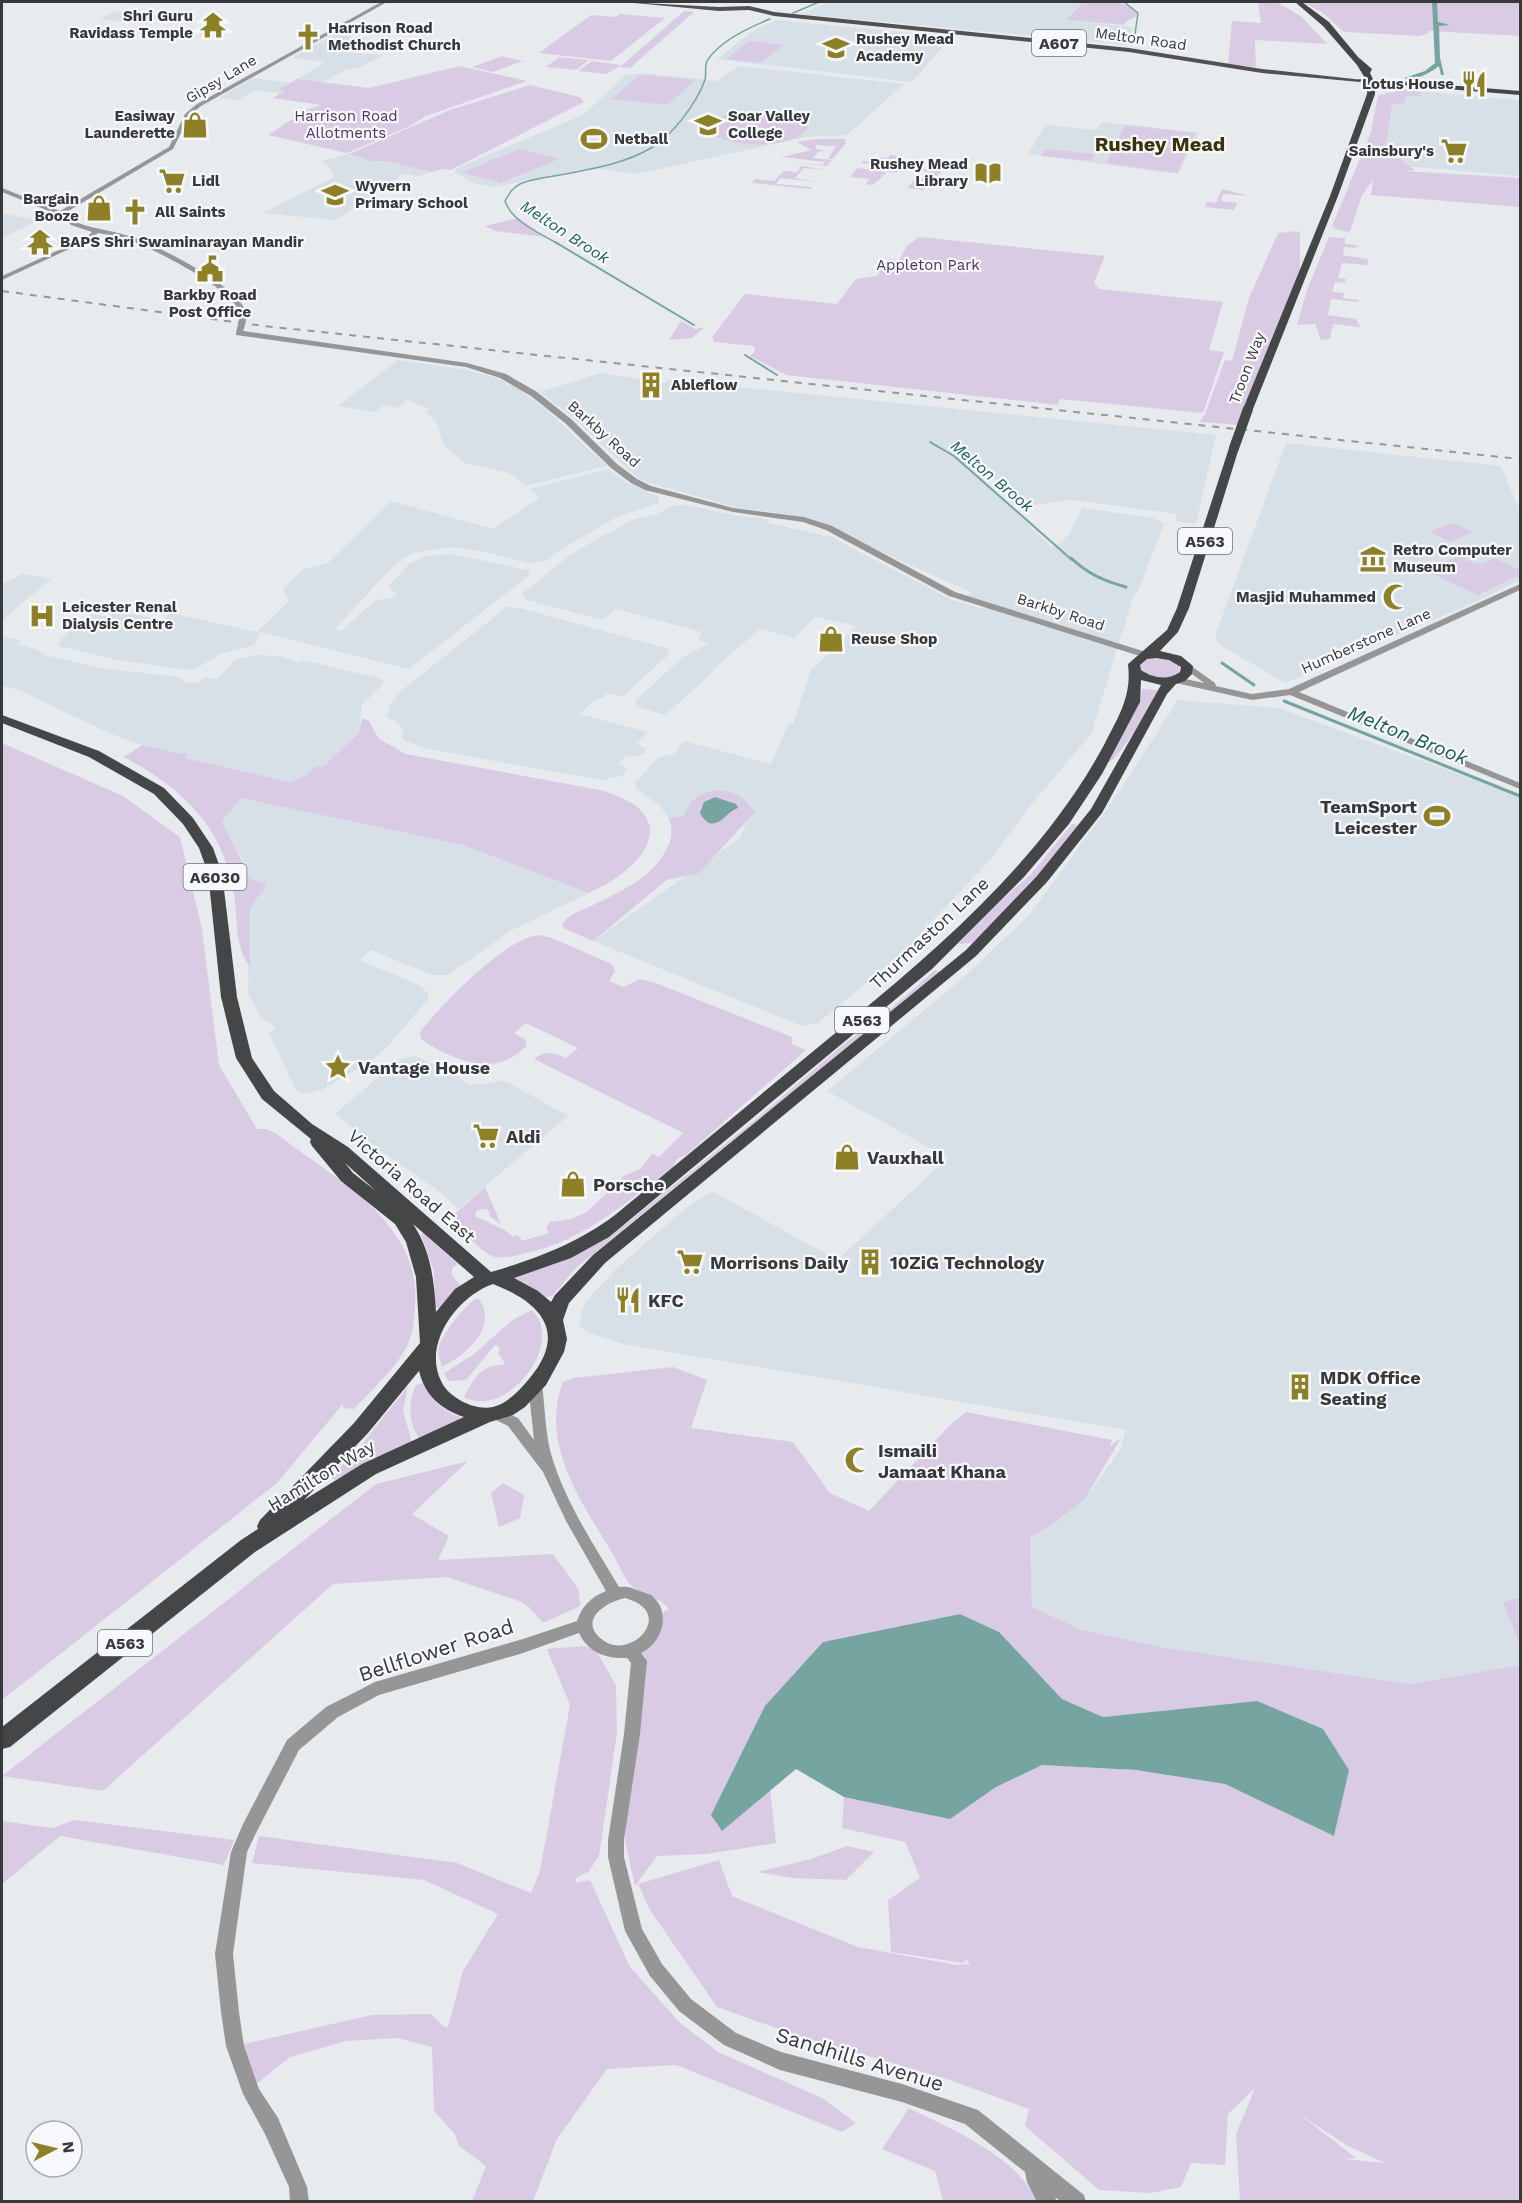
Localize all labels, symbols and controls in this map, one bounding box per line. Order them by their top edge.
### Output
place label: Shri Guru Ravidass Temple [69,7,193,42]
temple icon: Shri Guru Ravidass Temple [198,10,228,40]
place label: Harrison Road Methodist Church [328,19,461,54]
church icon: Harrison Road Methodist Church [293,22,323,52]
street label: Melton Road [1094,24,1188,54]
place label: Rushey Mead Academy [856,30,954,65]
road number: A607 [1032,30,1086,56]
school or university icon: Rushey Mead Academy [821,33,851,63]
street label: Gipsy Lane [182,51,260,107]
restaurant icon: Lotus House [1459,69,1489,99]
place label: Lotus House [1362,75,1454,93]
place label: Easiway Launderette [84,107,176,142]
park label: Harrison Road Allotments [294,107,398,142]
place label: Soar Valley College [728,107,811,142]
shop icon: Easiway Launderette [180,110,210,140]
school or university icon: Soar Valley College [693,110,723,140]
sports icon: Netball [579,124,609,154]
place label: Netball [614,130,668,148]
district label: Rushey Mead [1095,132,1225,156]
supermarket icon: Sainsbury's [1439,136,1469,166]
place label: Sainsbury's [1349,142,1434,160]
place label: Rushey Mead Library [870,155,969,190]
library icon: Rushey Mead Library [973,158,1003,188]
supermarket icon: Lidl [157,166,187,196]
place label: Lidl [192,172,220,190]
place label: Wyvern Primary School [355,177,468,212]
school or university icon: Wyvern Primary School [320,180,350,210]
place label: Bargain Booze [23,190,79,225]
shop icon: Bargain Booze [84,193,114,223]
water label: Melton Brook [517,196,614,268]
church icon: All Saints [120,197,150,227]
place label: All Saints [155,203,226,221]
temple icon: BAPS Shri Swaminarayan Mandir [25,227,55,257]
place label: BAPS Shri Swaminarayan Mandir [60,233,304,251]
public building icon: Barkby Road Post Office [195,254,225,284]
park label: Appleton Park [876,256,980,274]
place label: Barkby Road Post Office [163,286,257,321]
street label: Troon Way [1225,329,1269,406]
building icon: Ableflow [636,370,666,400]
place label: Ableflow [671,376,738,394]
street label: Barkby Road [564,397,644,471]
water label: Melton Brook [947,436,1038,517]
road number: A563 [1178,528,1232,554]
place label: Retro Computer Museum [1393,541,1512,576]
museum icon: Retro Computer Museum [1358,544,1388,574]
mosque icon: Masjid Muhammed [1381,582,1411,612]
place label: Masjid Muhammed [1236,588,1376,606]
street label: Barkby Road [1015,589,1107,635]
place label: Leicester Renal Dialysis Centre [62,598,177,633]
hospital icon: Leicester Renal Dialysis Centre [27,601,57,631]
street label: Humberstone Lane [1298,604,1434,678]
shop icon: Reuse Shop [816,624,846,654]
place label: Reuse Shop [851,630,938,648]
water label: Melton Brook [1344,700,1473,770]
place label: TeamSport Leicester [1320,796,1417,838]
sports icon: TeamSport Leicester [1422,801,1452,831]
road number: A6030 [184,864,246,890]
street label: Thurmaston Lane [865,872,993,994]
road number: A563 [835,1007,889,1033]
place icon: Vantage House [323,1052,353,1082]
place label: Vantage House [358,1057,490,1078]
supermarket icon: Aldi [471,1121,501,1151]
street label: Victoria Road East [344,1125,480,1247]
place label: Aldi [506,1126,541,1147]
shop icon: Vauxhall [832,1142,862,1172]
place label: Vauxhall [867,1147,944,1168]
shop icon: Porsche [558,1169,588,1199]
place label: Porsche [593,1174,664,1195]
supermarket icon: Morrisons Daily [675,1247,705,1277]
building icon: 10ZiG Technology [855,1247,885,1277]
place label: Morrisons Daily [710,1252,849,1273]
place label: 10ZiG Technology [890,1252,1045,1273]
restaurant icon: KFC [613,1285,643,1315]
place label: KFC [648,1290,684,1311]
place label: MDK Office Seating [1320,1367,1421,1409]
building icon: MDK Office Seating [1285,1372,1315,1402]
street label: Hamilton Way [264,1434,379,1515]
place label: Ismaili Jamaat Khana [878,1440,1006,1482]
mosque icon: Ismaili Jamaat Khana [843,1445,873,1475]
street label: Bellflower Road [355,1613,517,1687]
road number: A563 [98,1630,152,1656]
street label: Sandhills Avenue [773,2022,947,2096]
north arrow [24,2119,84,2179]
text: N [58,2140,79,2154]

